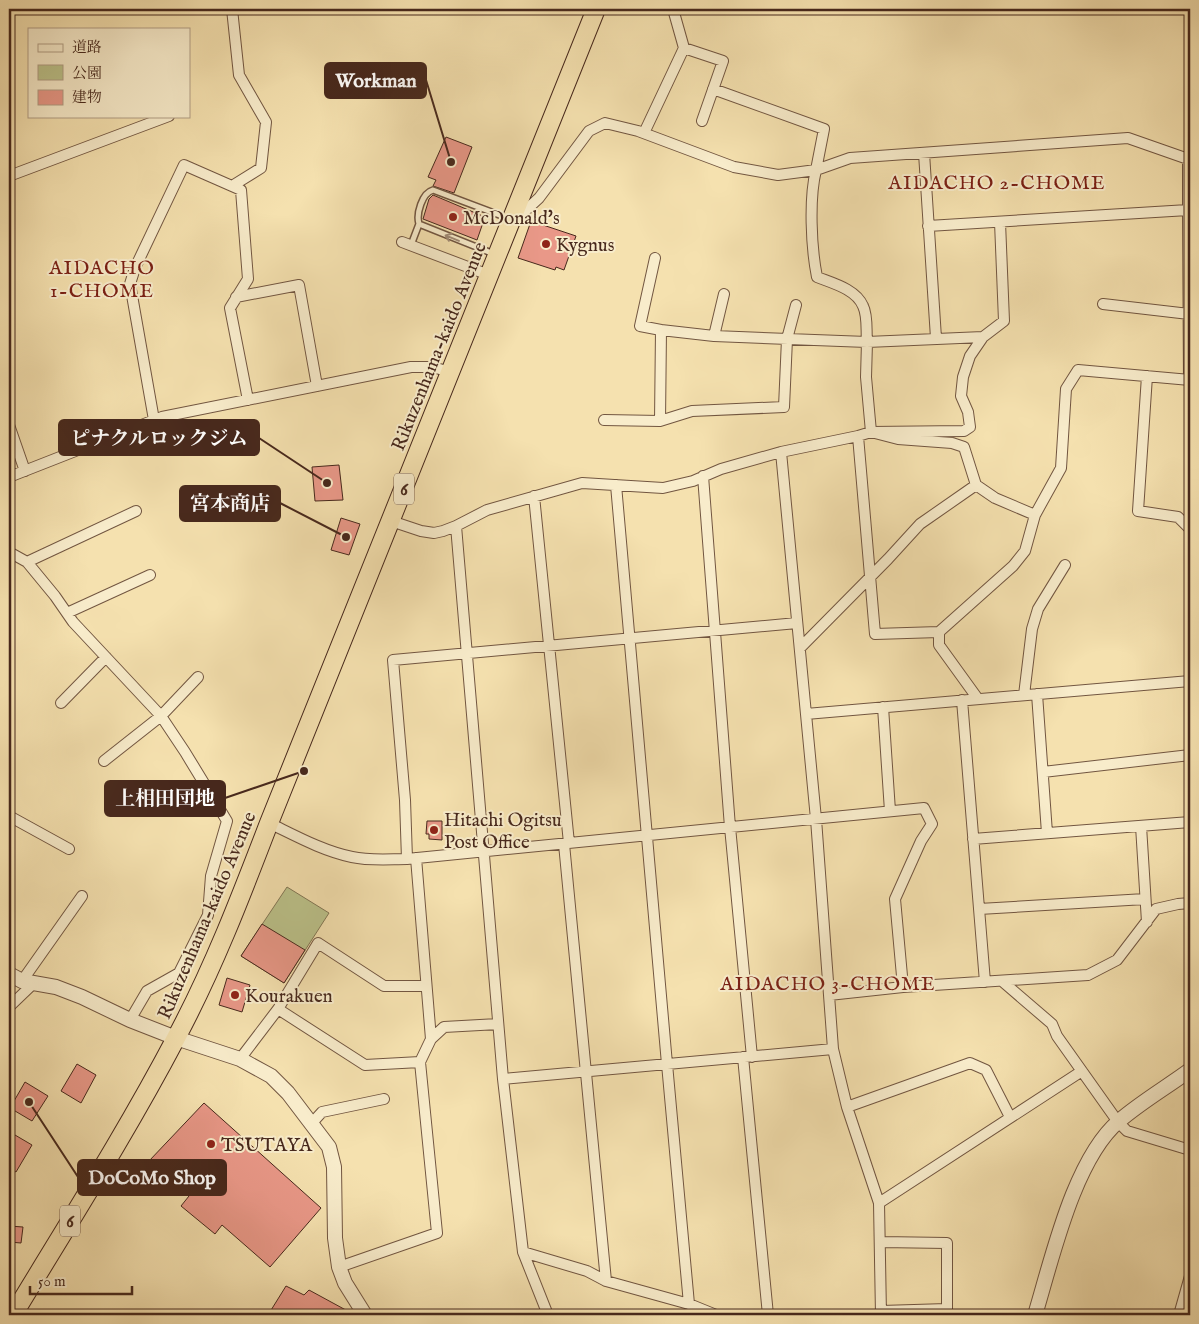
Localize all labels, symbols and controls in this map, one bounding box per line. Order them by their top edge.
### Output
legend [28,28,190,118]
text: 道路 [72,38,102,57]
callout: Workman [325,63,426,98]
text: 公園 [72,64,102,83]
text: Workman [334,69,417,94]
text: 建物 [72,88,102,107]
district label: AIDACHO 2-CHOME [887,171,1106,196]
place label: McDonald's [463,207,560,231]
marker: McDonald's [447,211,459,223]
one-way arrow [445,232,460,242]
place label: Kygnus [556,234,614,258]
marker: Kygnus [540,238,552,250]
street label: Rikuzenhama-kaido Avenue [387,239,493,455]
district label: AIDACHO 1-CHOME [48,256,155,304]
callout: ピナクルロックジム [59,420,259,455]
text: ピナクルロックジム [70,427,248,452]
road number: 6 [394,474,414,504]
callout: 宮本商店 [180,486,280,521]
text: 宮本商店 [190,492,270,517]
callout: 上相田団地 [105,781,225,816]
text: 上相田団地 [115,787,215,812]
street label: Rikuzenhama-kaido Avenue [153,808,263,1023]
place label: Hitachi Ogitsu Post Office [444,809,562,855]
marker: Hitachi Ogitsu Post Office [428,824,440,836]
district label: AIDACHO 3-CHOME [719,972,936,997]
place label: Kourakuen [245,985,333,1009]
marker: Kourakuen [229,989,241,1001]
place label: TSUTAYA [221,1134,313,1158]
marker: TSUTAYA [205,1138,217,1150]
callout: DoCoMo Shop [78,1160,226,1195]
text: DoCoMo Shop [88,1166,216,1191]
road number: 6 [60,1206,80,1236]
scale bar [30,1264,132,1296]
text: 50 m [38,1272,66,1291]

